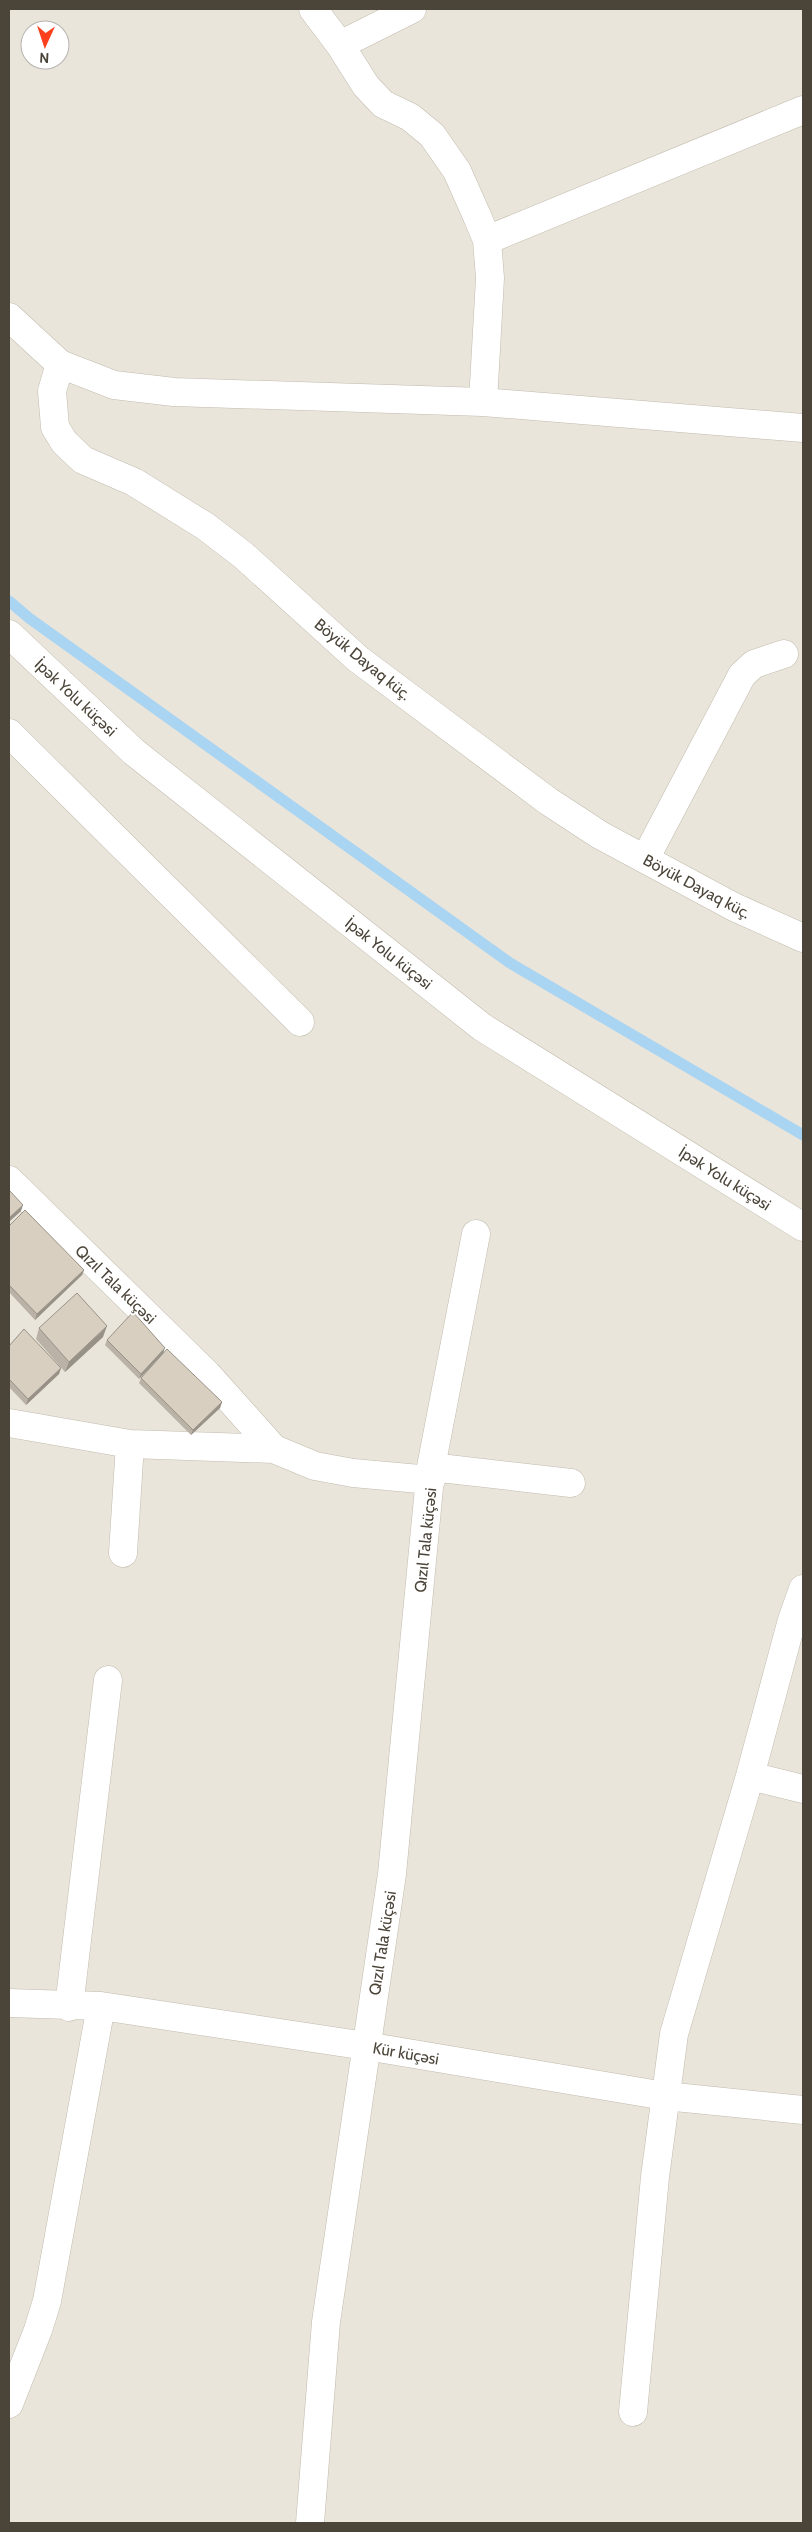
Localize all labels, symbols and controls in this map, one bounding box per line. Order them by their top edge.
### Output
north arrow [20,20,70,70]
text: N [39,49,50,67]
street label: Böyük Dayaq küç. [311,615,415,704]
street label: İpək Yolu küçəsi [31,655,121,740]
street label: Böyük Dayaq küç. [640,850,754,923]
street label: İpək Yolu küçəsi [341,914,436,993]
street label: İpək Yolu küçəsi [675,1142,774,1214]
street label: Qızıl Tala küçəsi [71,1241,160,1328]
street label: Qızıl Tala küçəsi [411,1487,440,1593]
street label: Qızıl Tala küçəsi [365,1890,400,1997]
street label: Kür küçəsi [371,2038,440,2069]

